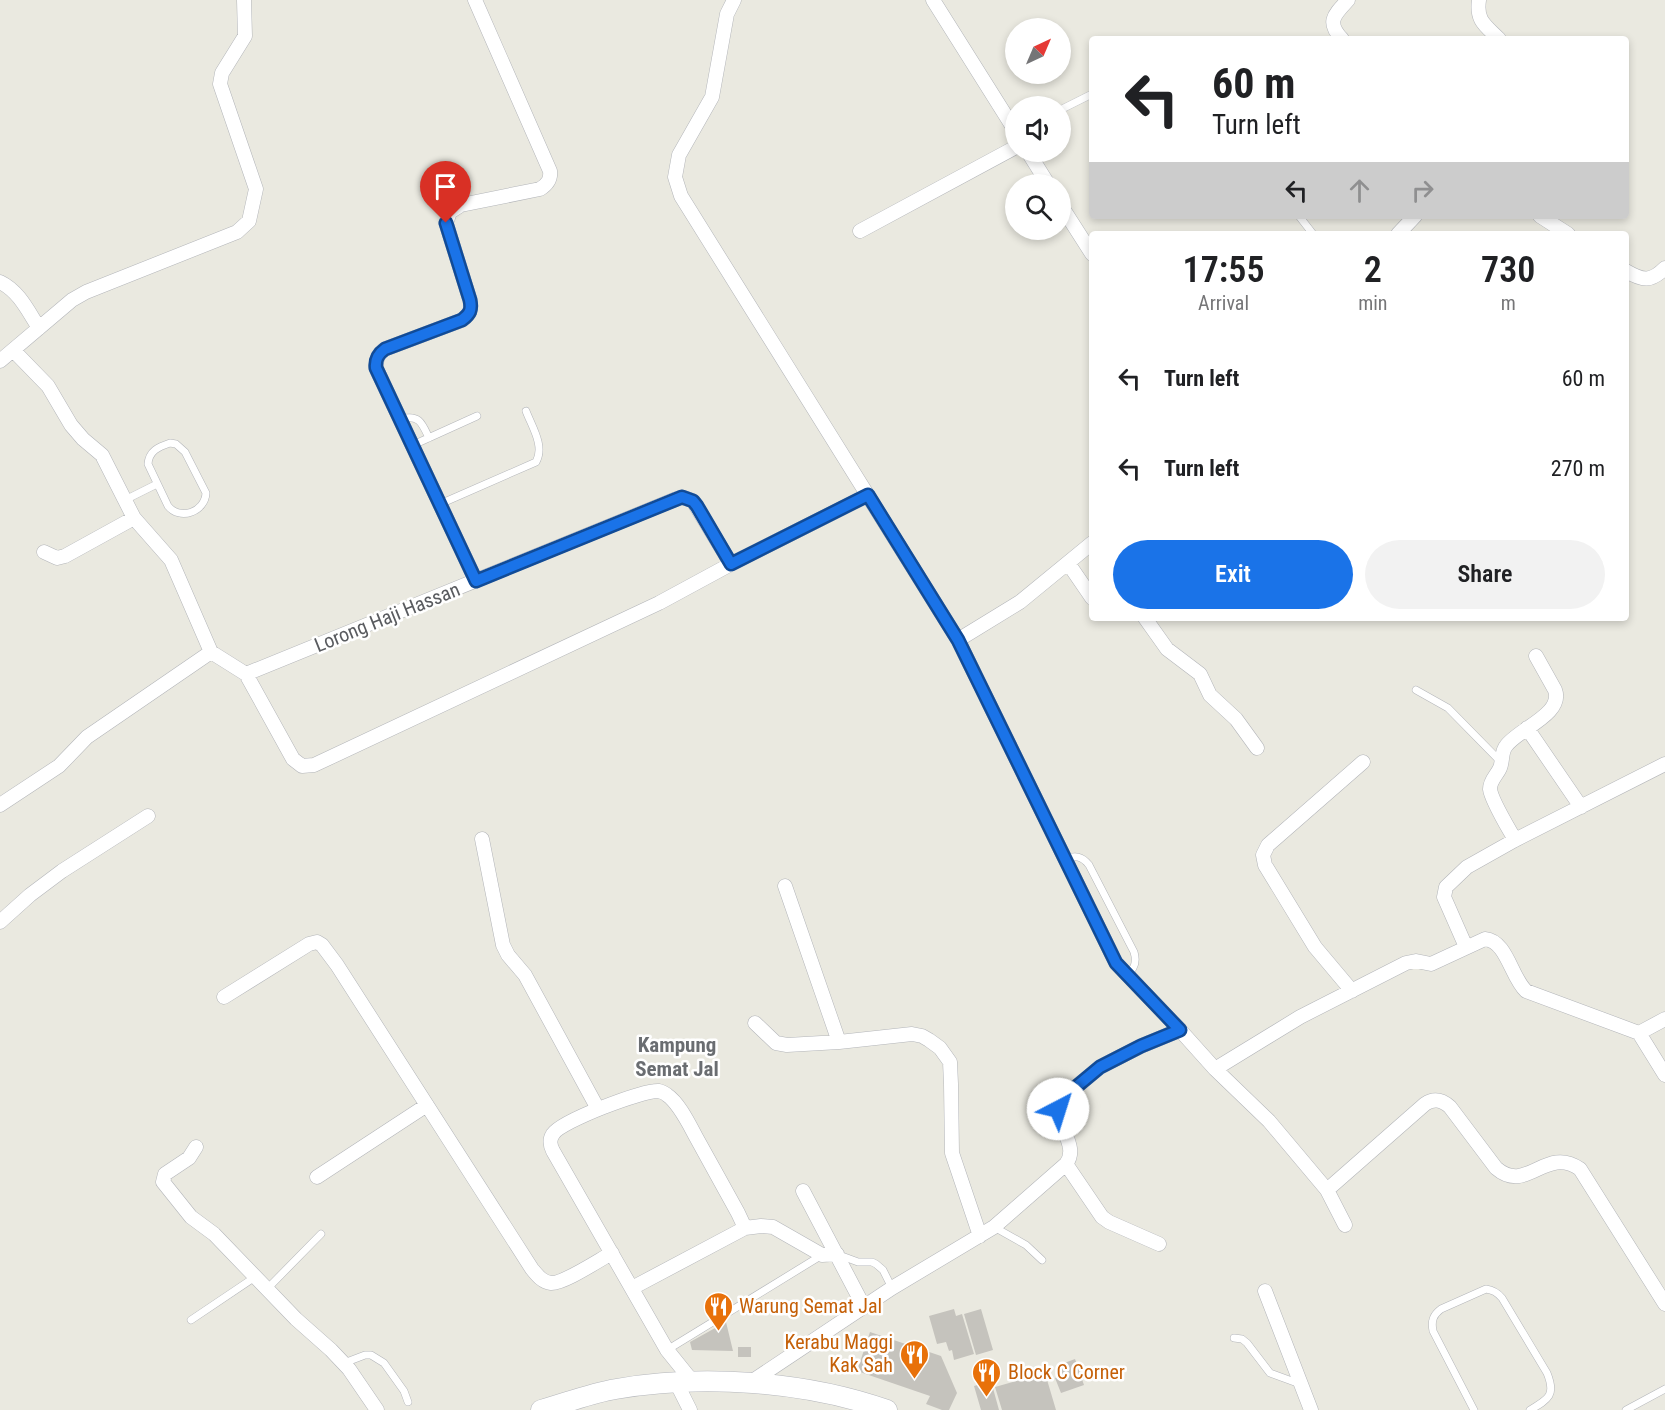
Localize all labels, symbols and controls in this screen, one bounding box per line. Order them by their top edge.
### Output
north arrow [1005,18,1071,84]
map controls [1005,18,1071,240]
text: 60 m [1212,59,1295,108]
icon: left [1113,60,1191,138]
button: sound [1005,96,1071,162]
text: Turn left [1212,109,1301,141]
pin [420,161,471,223]
icon: arrive [429,170,462,203]
button: search [1005,174,1071,240]
icon: left [1280,174,1313,207]
icon: ahead [1343,174,1376,207]
icon: right [1406,174,1439,207]
text: 17:55 [1183,249,1265,291]
text: 2 [1364,249,1382,291]
text: 730 [1481,249,1535,291]
text: Arrival [1198,291,1249,315]
text: min [1358,291,1387,315]
text: m [1501,291,1516,315]
icon: left [1113,362,1146,395]
text: Turn left [1164,366,1239,391]
text: 60 m [1562,366,1605,391]
icon: left [1113,452,1146,485]
text: Turn left [1164,456,1239,481]
text: 270 m [1551,456,1605,481]
button: Exit [1113,540,1353,609]
button: Share [1365,540,1605,609]
street label: Lorong Haji Hassan [311,577,463,657]
district label: Kampung Semat Jal [635,1033,719,1081]
position arrow [1026,1077,1090,1141]
restaurant icon: Warung Semat Jal [702,1290,734,1332]
place label: Warung Semat Jal [739,1294,882,1318]
place label: Kerabu Maggi Kak Sah [785,1330,893,1377]
restaurant icon: Kerabu Maggi Kak Sah [898,1338,930,1380]
restaurant icon: Block C Corner [971,1356,1003,1398]
place label: Block C Corner [1008,1360,1125,1384]

